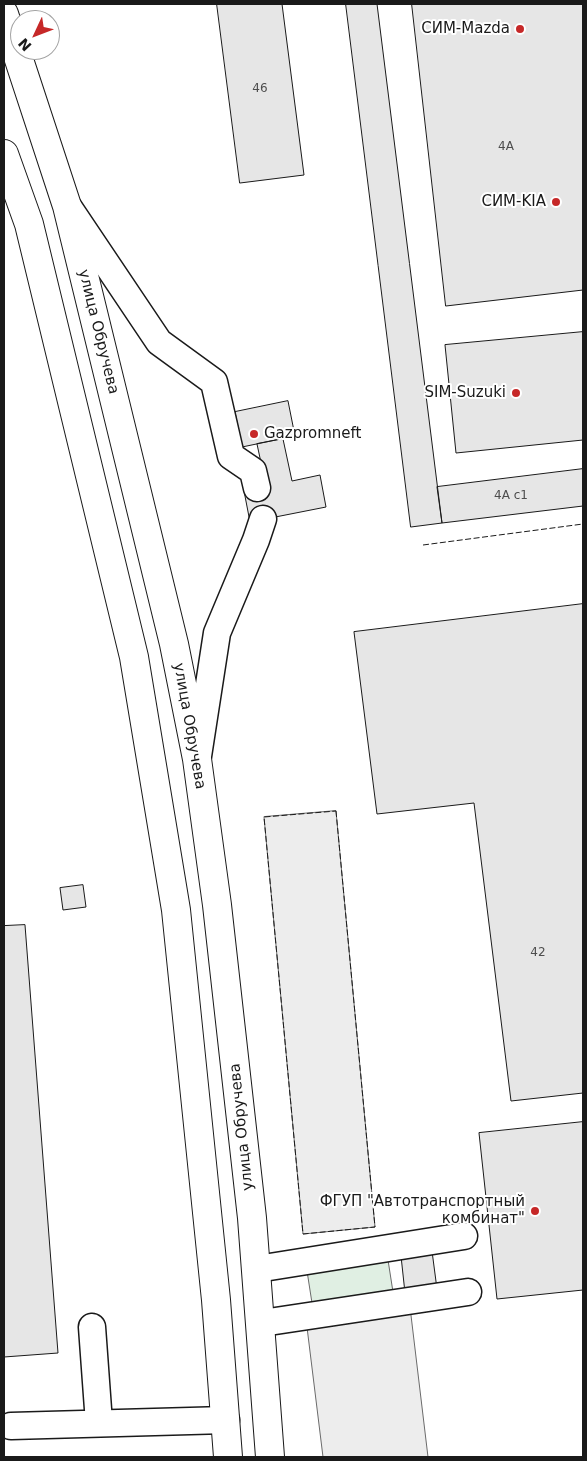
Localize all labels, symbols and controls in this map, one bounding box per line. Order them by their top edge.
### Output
north arrow [10,10,60,60]
place label: СИМ-Mazda [421,20,510,38]
marker: СИМ-Mazda [514,23,526,35]
text: N [15,35,35,54]
house number: 46 [252,82,268,96]
house number: 4А [498,140,514,154]
place label: СИМ-KIA [481,193,546,211]
marker: СИМ-KIA [550,196,562,208]
street label: улица Обручева [74,268,122,396]
place label: SIM-Suzuki [424,384,506,402]
marker: SIM-Suzuki [510,387,522,399]
place label: Gazpromneft [264,425,361,443]
marker: Gazpromneft [248,428,260,440]
house number: 4А с1 [494,489,528,503]
street label: улица Обручева [169,661,209,791]
house number: 42 [530,946,546,960]
street label: улица Обручева [226,1062,258,1192]
place label: ФГУП "Автотранспортный комбинат" [320,1193,525,1228]
marker: ФГУП "Автотранспортный комбинат" [529,1205,541,1217]

